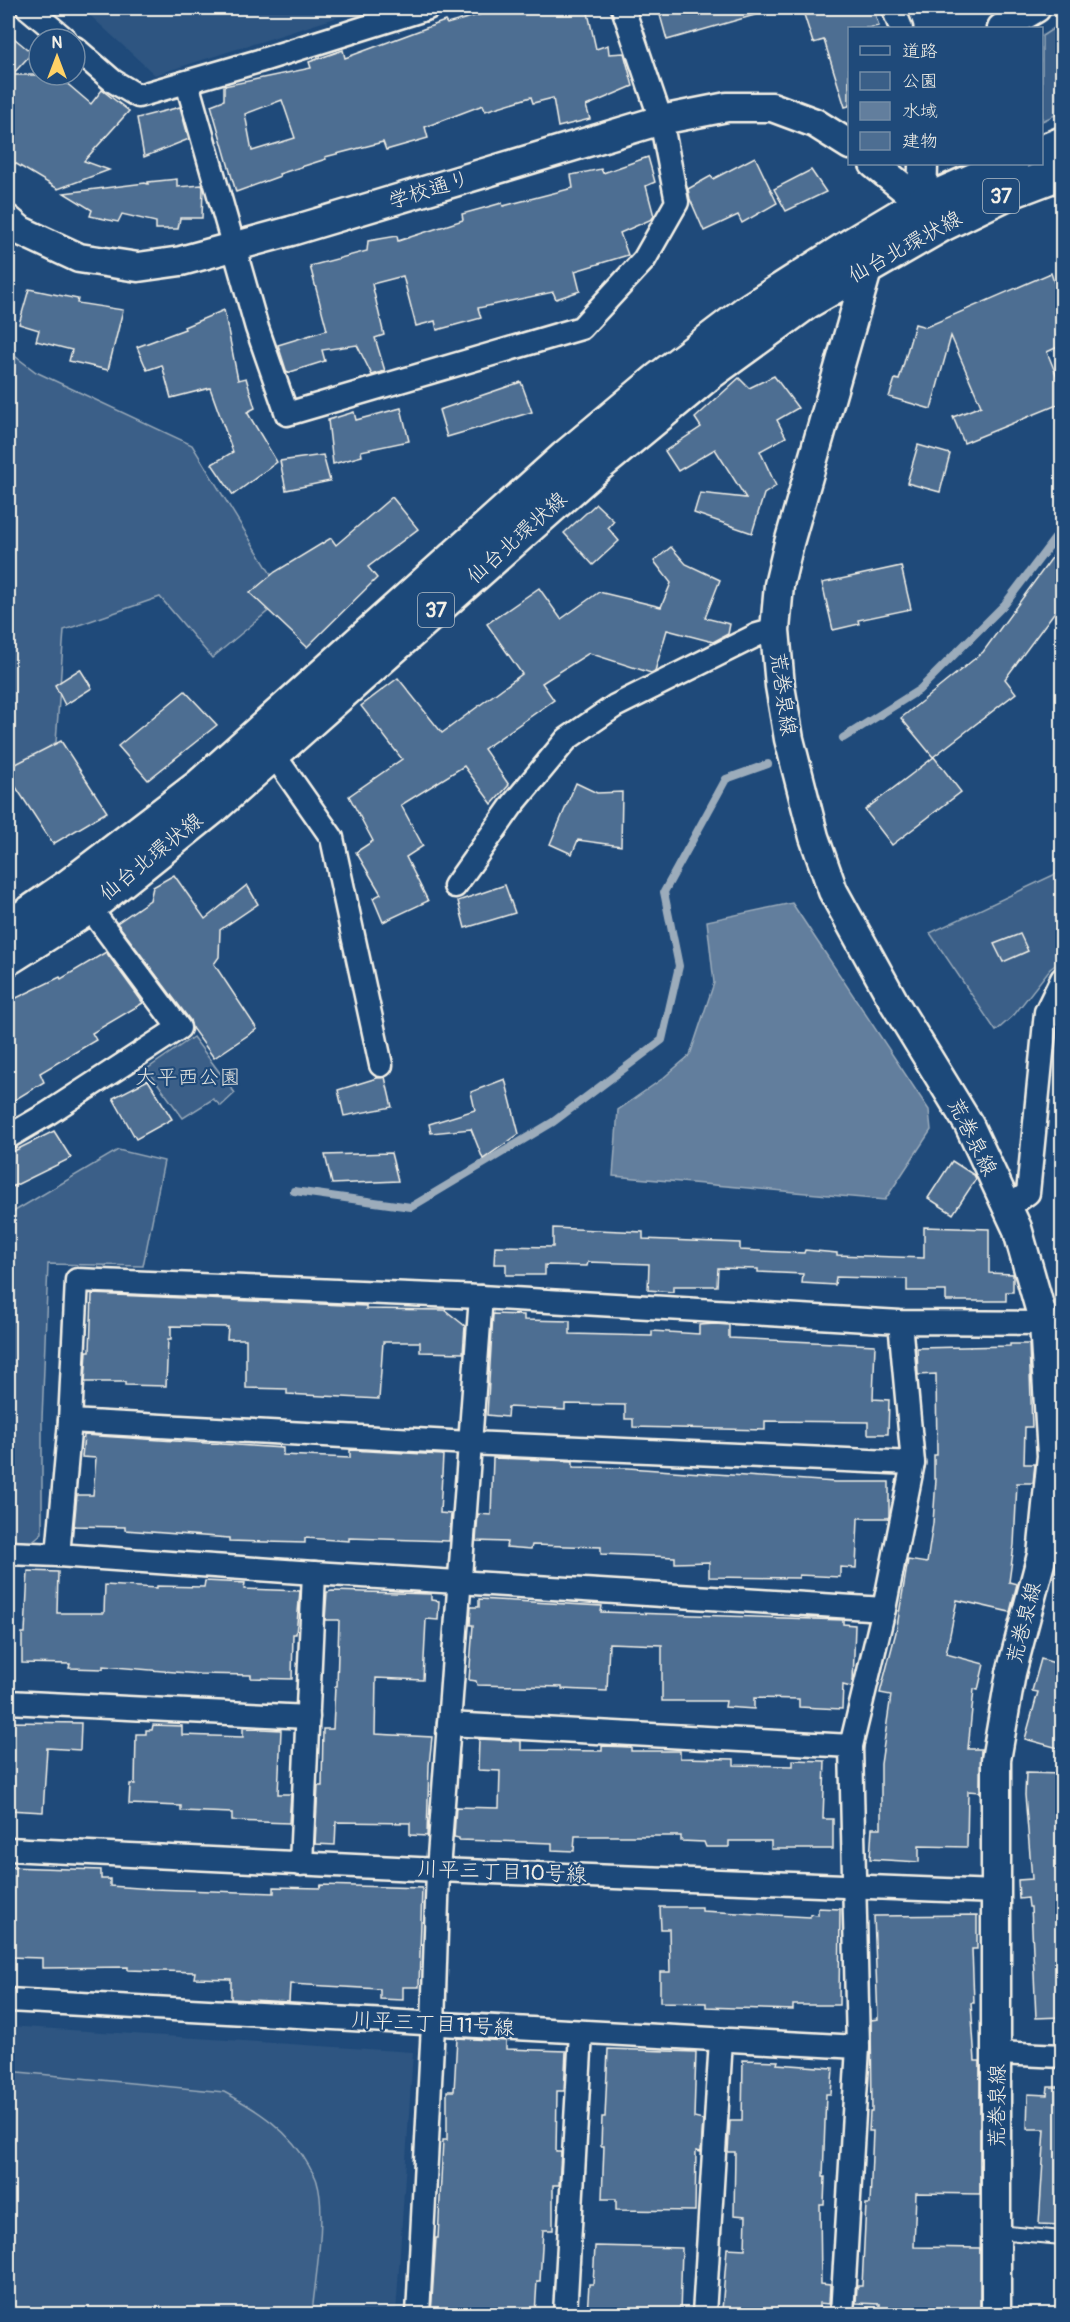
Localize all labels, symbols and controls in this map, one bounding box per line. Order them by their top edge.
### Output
north arrow [27,27,87,87]
legend [848,27,1043,165]
text: N [52,33,63,53]
text: 道路 [902,40,938,63]
text: 公園 [902,70,938,93]
text: 水域 [902,100,938,123]
text: 建物 [902,130,938,153]
street label: 学校通り [385,165,473,215]
road number: 37 [983,179,1019,213]
street label: 仙台北環状線 [843,205,967,289]
street label: 仙台北環状線 [461,486,573,590]
road number: 37 [418,593,454,627]
street label: 荒巻泉線 [764,651,802,737]
street label: 仙台北環状線 [94,807,208,907]
park label: 大平西公園 [136,1064,241,1091]
street label: 荒巻泉線 [941,1093,1003,1181]
street label: 荒巻泉線 [1001,1579,1047,1667]
street label: 川平三丁目10号線 [417,1856,587,1888]
street label: 川平三丁目11号線 [351,2006,515,2042]
street label: 荒巻泉線 [984,2064,1011,2148]

